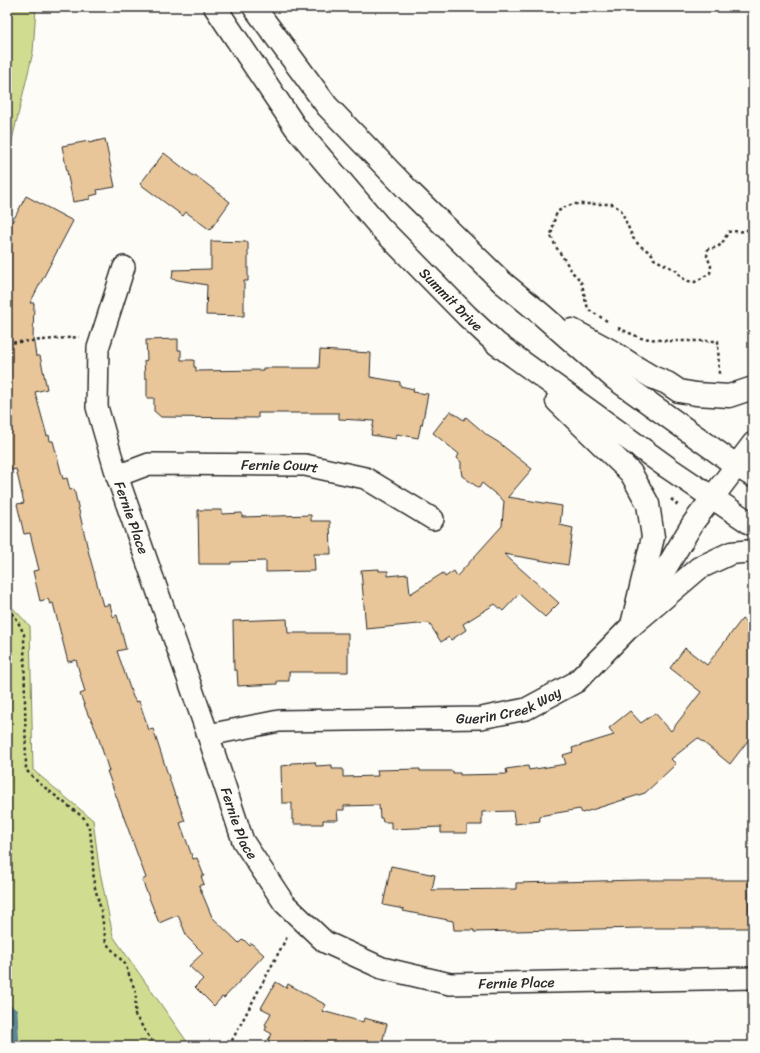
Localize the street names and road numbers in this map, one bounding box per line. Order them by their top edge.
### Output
street label: Summit Drive [413,262,489,338]
street label: Fernie Court [241,453,321,481]
street label: Fernie Place [107,478,156,558]
street label: Guerin Creek Way [456,680,567,731]
street label: Fernie Place [213,784,264,865]
street label: Fernie Place [478,970,555,996]

